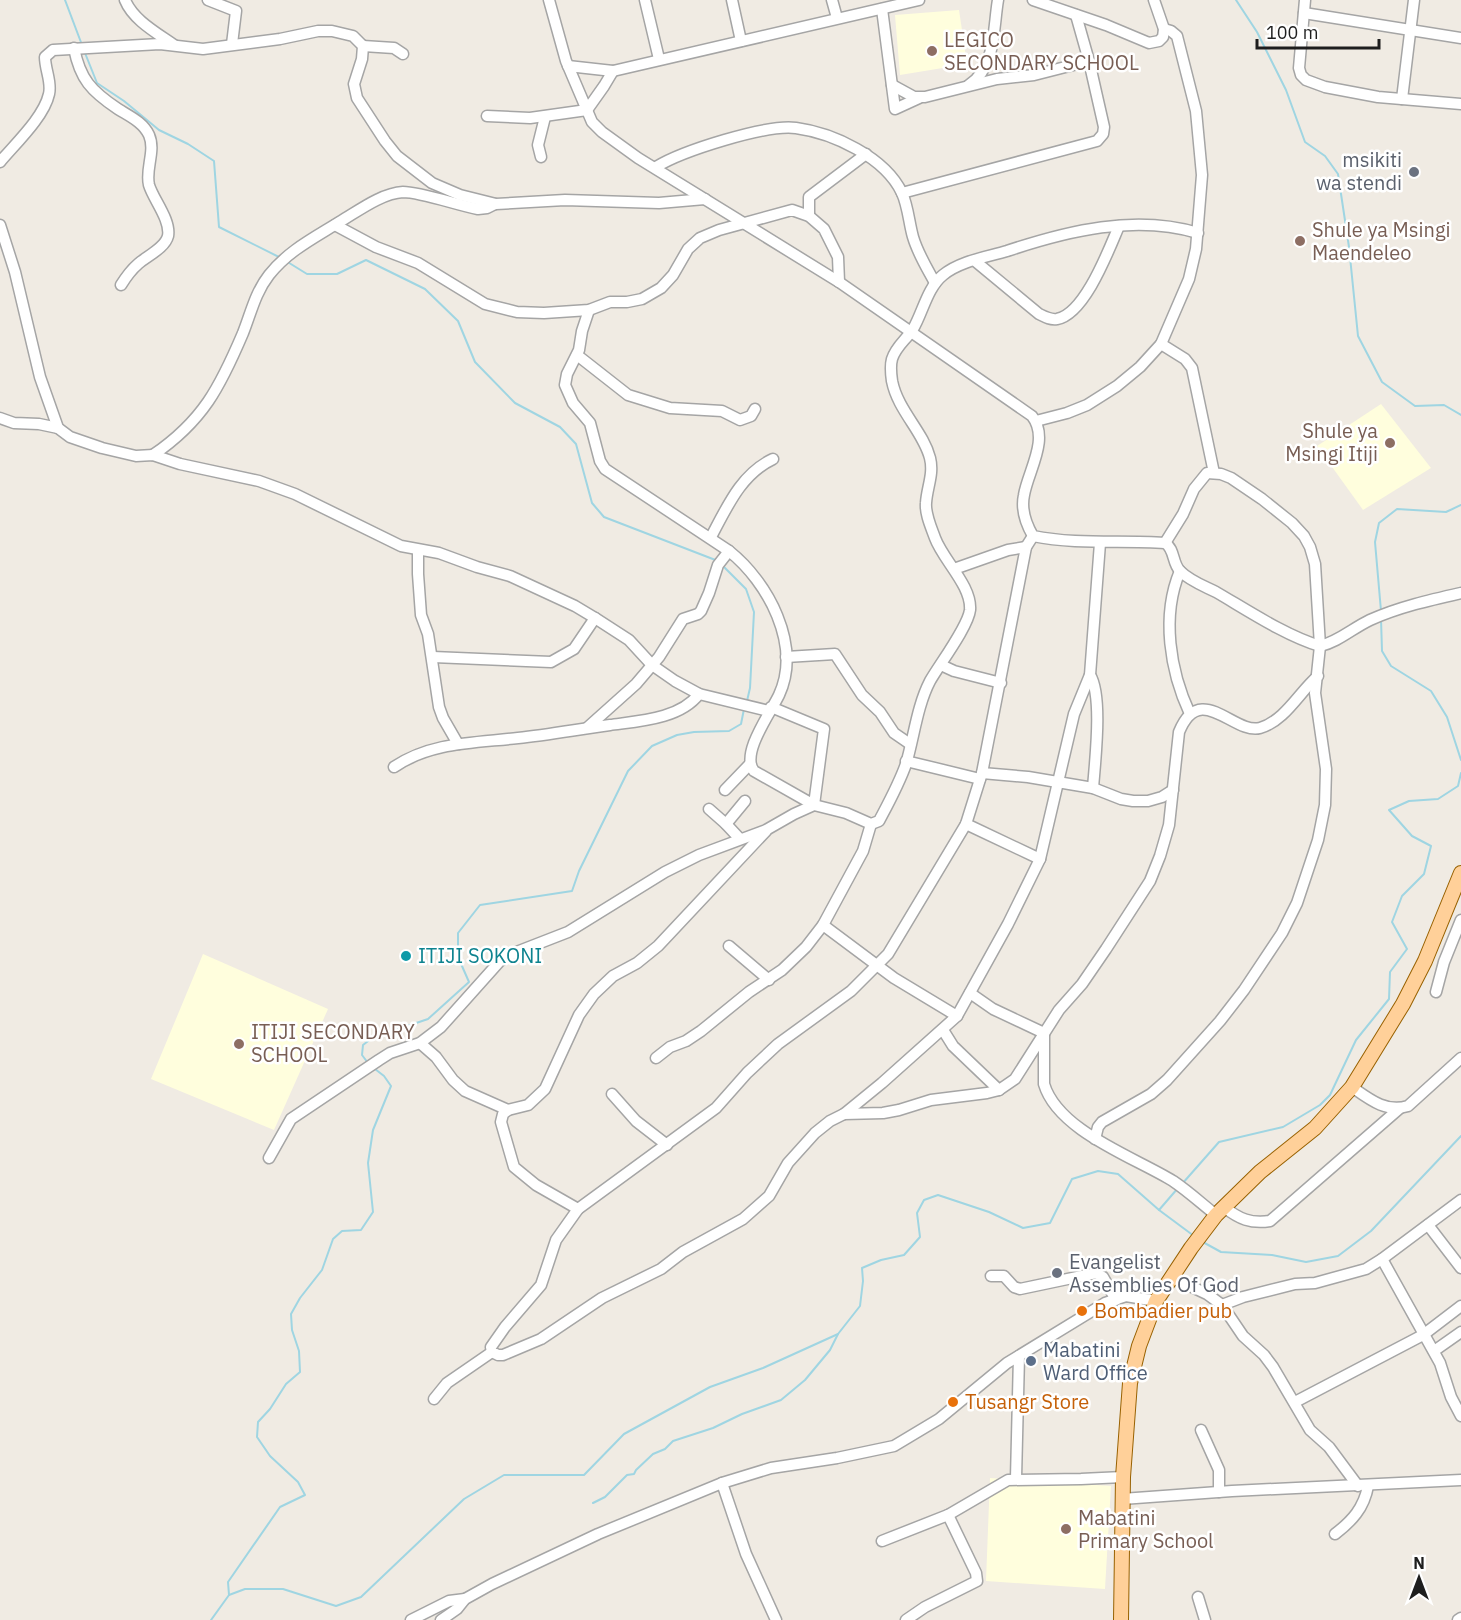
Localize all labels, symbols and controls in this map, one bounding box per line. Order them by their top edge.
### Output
scale bar [1257,12,1378,50]
text: 100 m [1266,21,1318,44]
place label: LEGICO SECONDARY SCHOOL [944,26,1139,76]
marker: LEGICO SECONDARY SCHOOL [925,44,939,58]
place label: msikiti wa stendi [1316,146,1402,196]
marker: msikiti wa stendi [1407,165,1421,179]
place label: Shule ya Msingi Maendeleo [1312,216,1450,266]
marker: Shule ya Msingi Maendeleo [1293,234,1307,248]
place label: Shule ya Msingi Itiji [1285,417,1378,467]
marker: Shule ya Msingi Itiji [1383,436,1397,450]
place label: ITIJI SOKONI [418,942,542,969]
marker: ITIJI SOKONI [399,949,413,963]
place label: ITIJI SECONDARY SCHOOL [251,1018,415,1068]
marker: ITIJI SECONDARY SCHOOL [232,1037,246,1051]
place label: Evangelist Assemblies Of God [1069,1248,1239,1298]
marker: Evangelist Assemblies Of God [1050,1266,1064,1280]
place label: Bombadier pub [1094,1297,1232,1324]
marker: Bombadier pub [1075,1304,1089,1318]
place label: Mabatini Ward Office [1043,1336,1148,1386]
marker: Mabatini Ward Office [1024,1354,1038,1368]
place label: Tusangr Store [965,1388,1089,1415]
marker: Tusangr Store [946,1395,960,1409]
place label: Mabatini Primary School [1078,1504,1214,1554]
marker: Mabatini Primary School [1059,1522,1073,1536]
north arrow [1389,1548,1449,1608]
text: N [1413,1553,1425,1573]

